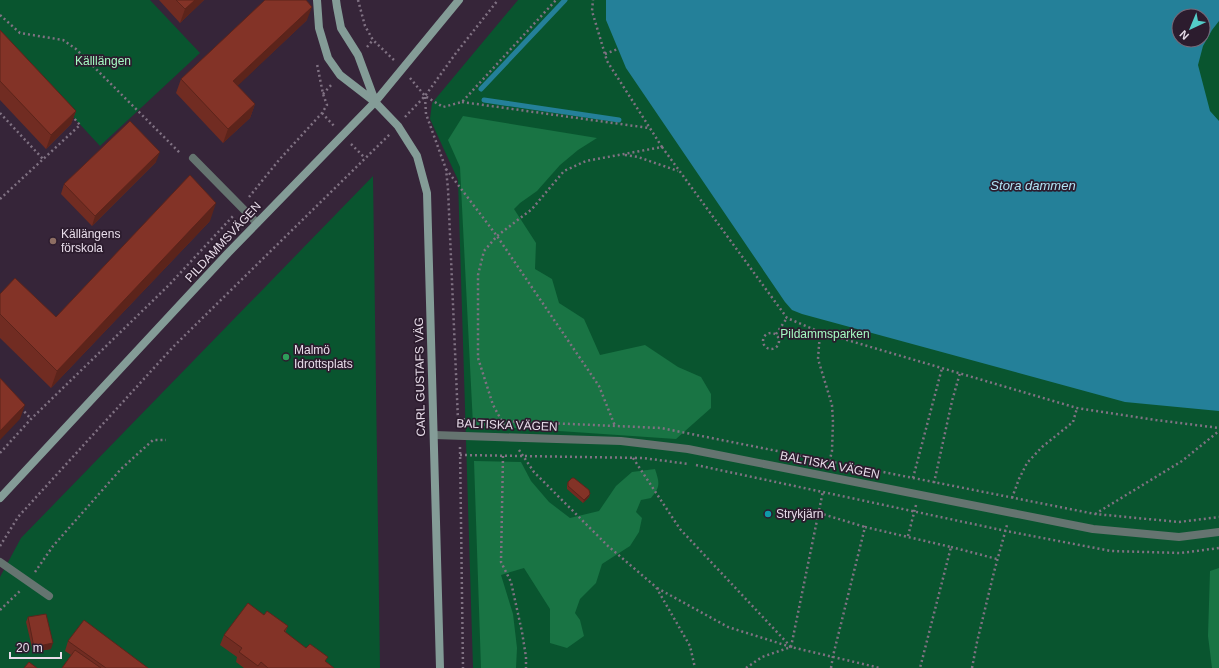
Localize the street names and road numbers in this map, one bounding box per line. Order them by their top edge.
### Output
street label: PILDAMMSVÄGEN [182,199,264,285]
street label: CARL GUSTAFS VÄG [412,317,428,437]
street label: BALTISKA VÄGEN [456,416,558,434]
street label: BALTISKA VÄGEN [779,448,881,482]

